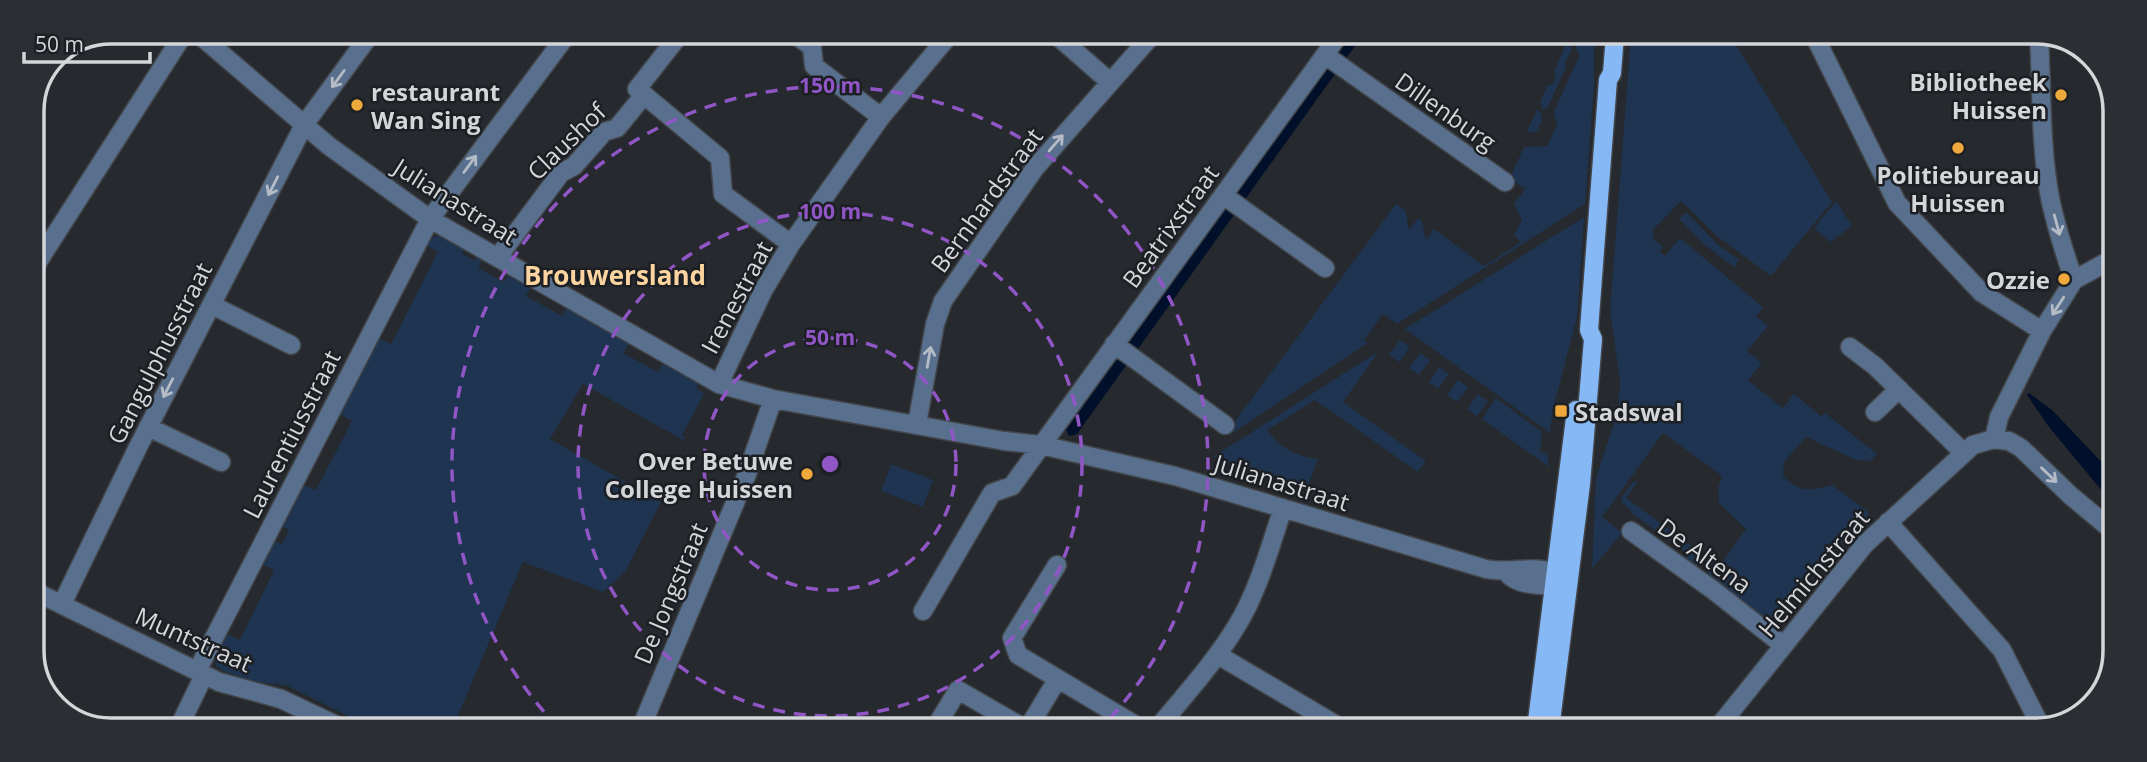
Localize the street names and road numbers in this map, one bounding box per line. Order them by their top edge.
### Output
street label: Dillenburg [1389,64,1503,158]
street label: Claushof [519,94,614,187]
street label: Bernhardstraat [922,121,1050,279]
street label: Julianastraat [386,149,524,252]
street label: Beatrixstraat [1114,158,1226,294]
street label: Irenestraat [693,235,779,359]
street label: Gangulphusstraat [99,256,219,450]
street label: Laurentiusstraat [234,344,348,524]
street label: Julianastraat [1208,445,1354,518]
street label: Helmichstraat [1750,502,1876,644]
street label: De Altena [1651,510,1759,600]
street label: De Jongstraat [625,517,715,669]
street label: Muntstraat [130,599,258,679]

